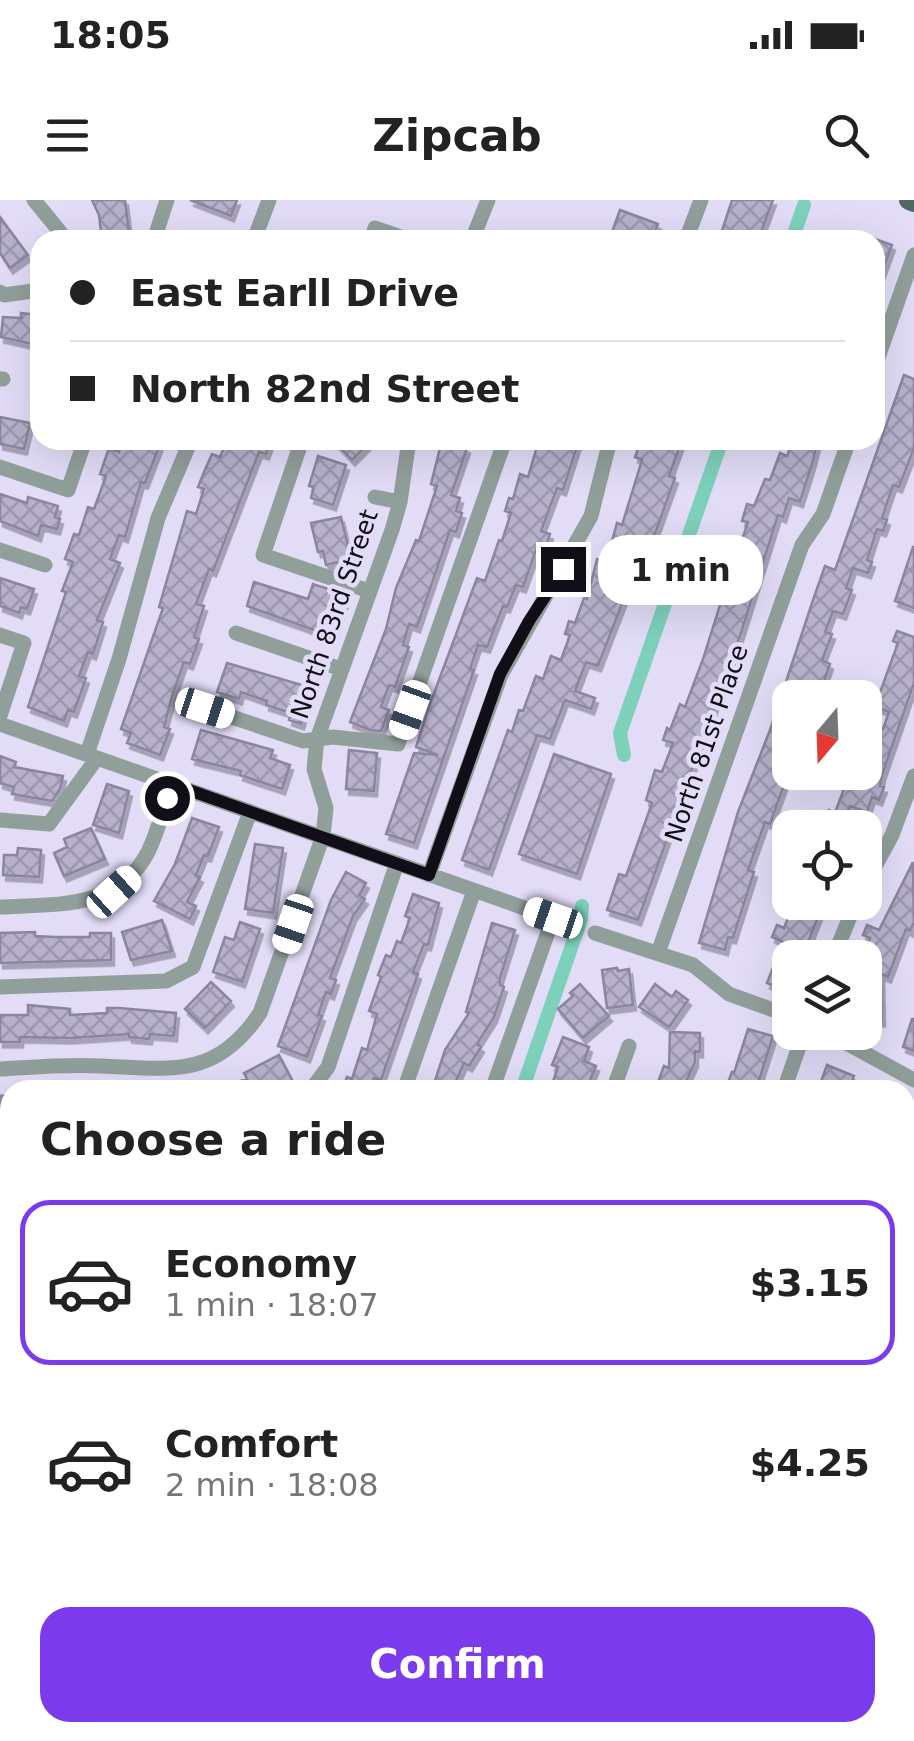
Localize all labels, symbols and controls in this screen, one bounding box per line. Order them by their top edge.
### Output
text: 18:05 [50,13,171,57]
icon: menu [40,108,95,163]
icon: search [819,108,874,163]
text: Zipcab [372,109,542,162]
text: East Earll Drive [130,271,459,315]
text: North 82nd Street [130,367,519,411]
street label: North 83rd Street [285,506,384,723]
callout: 1 min [598,534,763,604]
route end [541,547,586,592]
text: 1 min [630,551,731,589]
street label: North 81st Place [659,641,754,846]
car [386,677,434,743]
north arrow [772,680,882,790]
map controls [772,680,882,1050]
car [172,684,238,732]
route start [145,776,190,821]
button: locate [772,810,882,920]
car [82,861,146,923]
car [269,891,317,957]
car [520,894,586,942]
button: layers [772,940,882,1050]
text: Choose a ride [40,1113,386,1166]
icon: car [45,1238,135,1328]
text: Economy [165,1242,357,1286]
text: $3.15 [750,1261,870,1305]
text: 1 min · 18:07 [165,1286,379,1324]
icon: car [45,1418,135,1508]
text: Comfort [165,1422,338,1466]
text: $4.25 [750,1441,870,1485]
text: 2 min · 18:08 [165,1466,379,1504]
button: Confirm [40,1607,875,1722]

